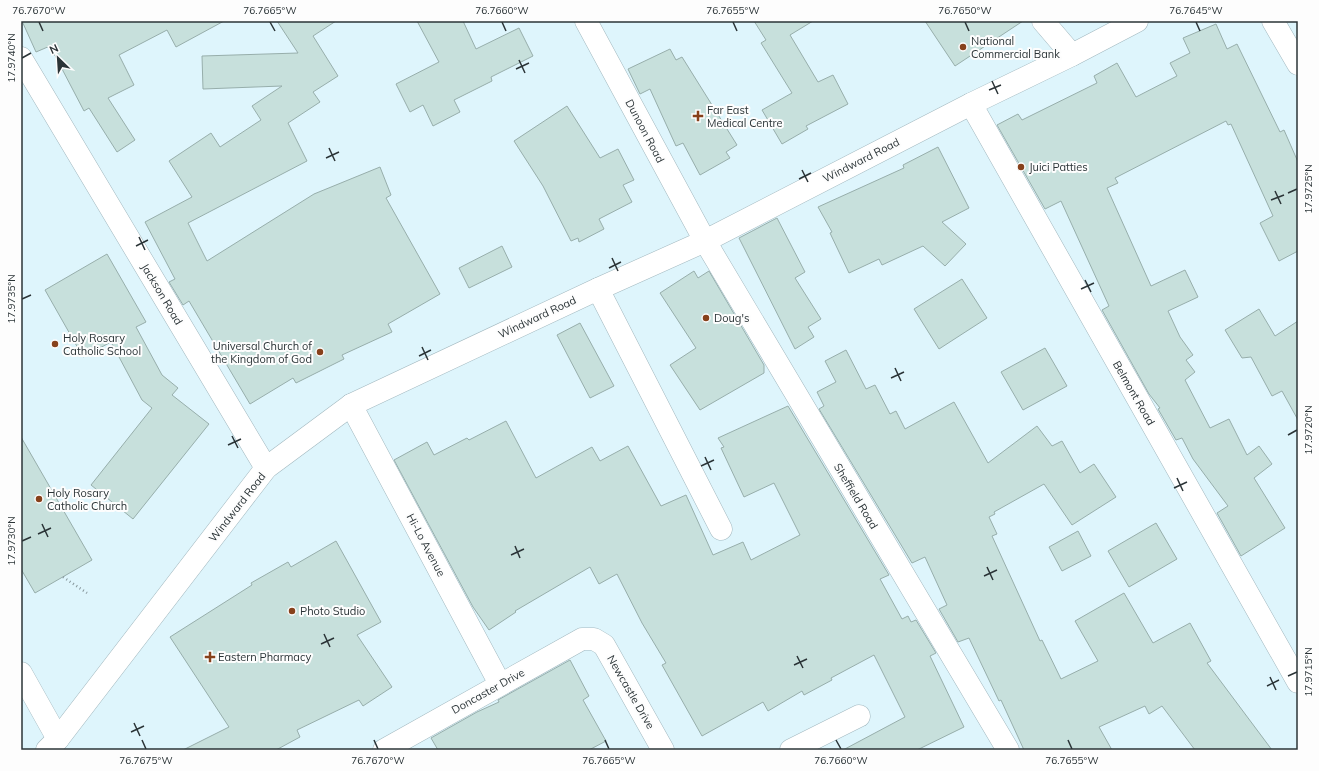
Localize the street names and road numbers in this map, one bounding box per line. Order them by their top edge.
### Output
street label: Dunoon Road [622,97,668,165]
street label: Windward Road [820,135,902,185]
street label: Jackson Road [138,261,186,327]
street label: Windward Road [496,293,578,341]
street label: Belmont Road [1110,358,1158,428]
street label: Sheffield Road [831,461,881,531]
street label: Windward Road [206,469,268,545]
street label: Hi-Lo Avenue [404,511,448,579]
street label: Newcastle Drive [604,653,658,731]
street label: Doncaster Drive [449,665,527,717]

